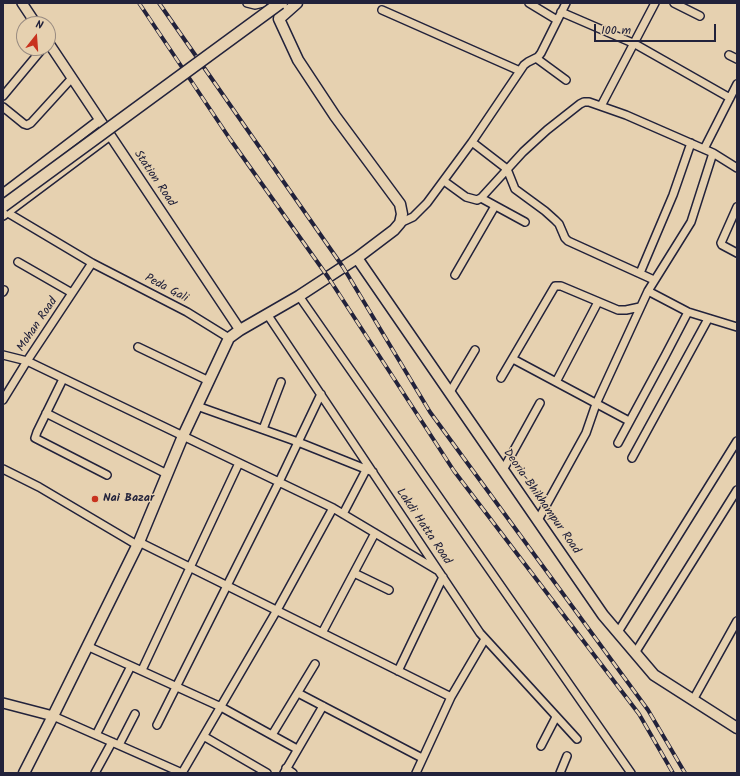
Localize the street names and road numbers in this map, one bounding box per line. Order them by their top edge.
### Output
street label: Station Road [130,148,178,210]
street label: Peda Gali [142,272,190,306]
street label: Mohan Road [15,295,61,355]
street label: Deoria-Bhikhampur Road [499,447,583,557]
street label: Lakdi Hatta Road [392,486,454,568]

